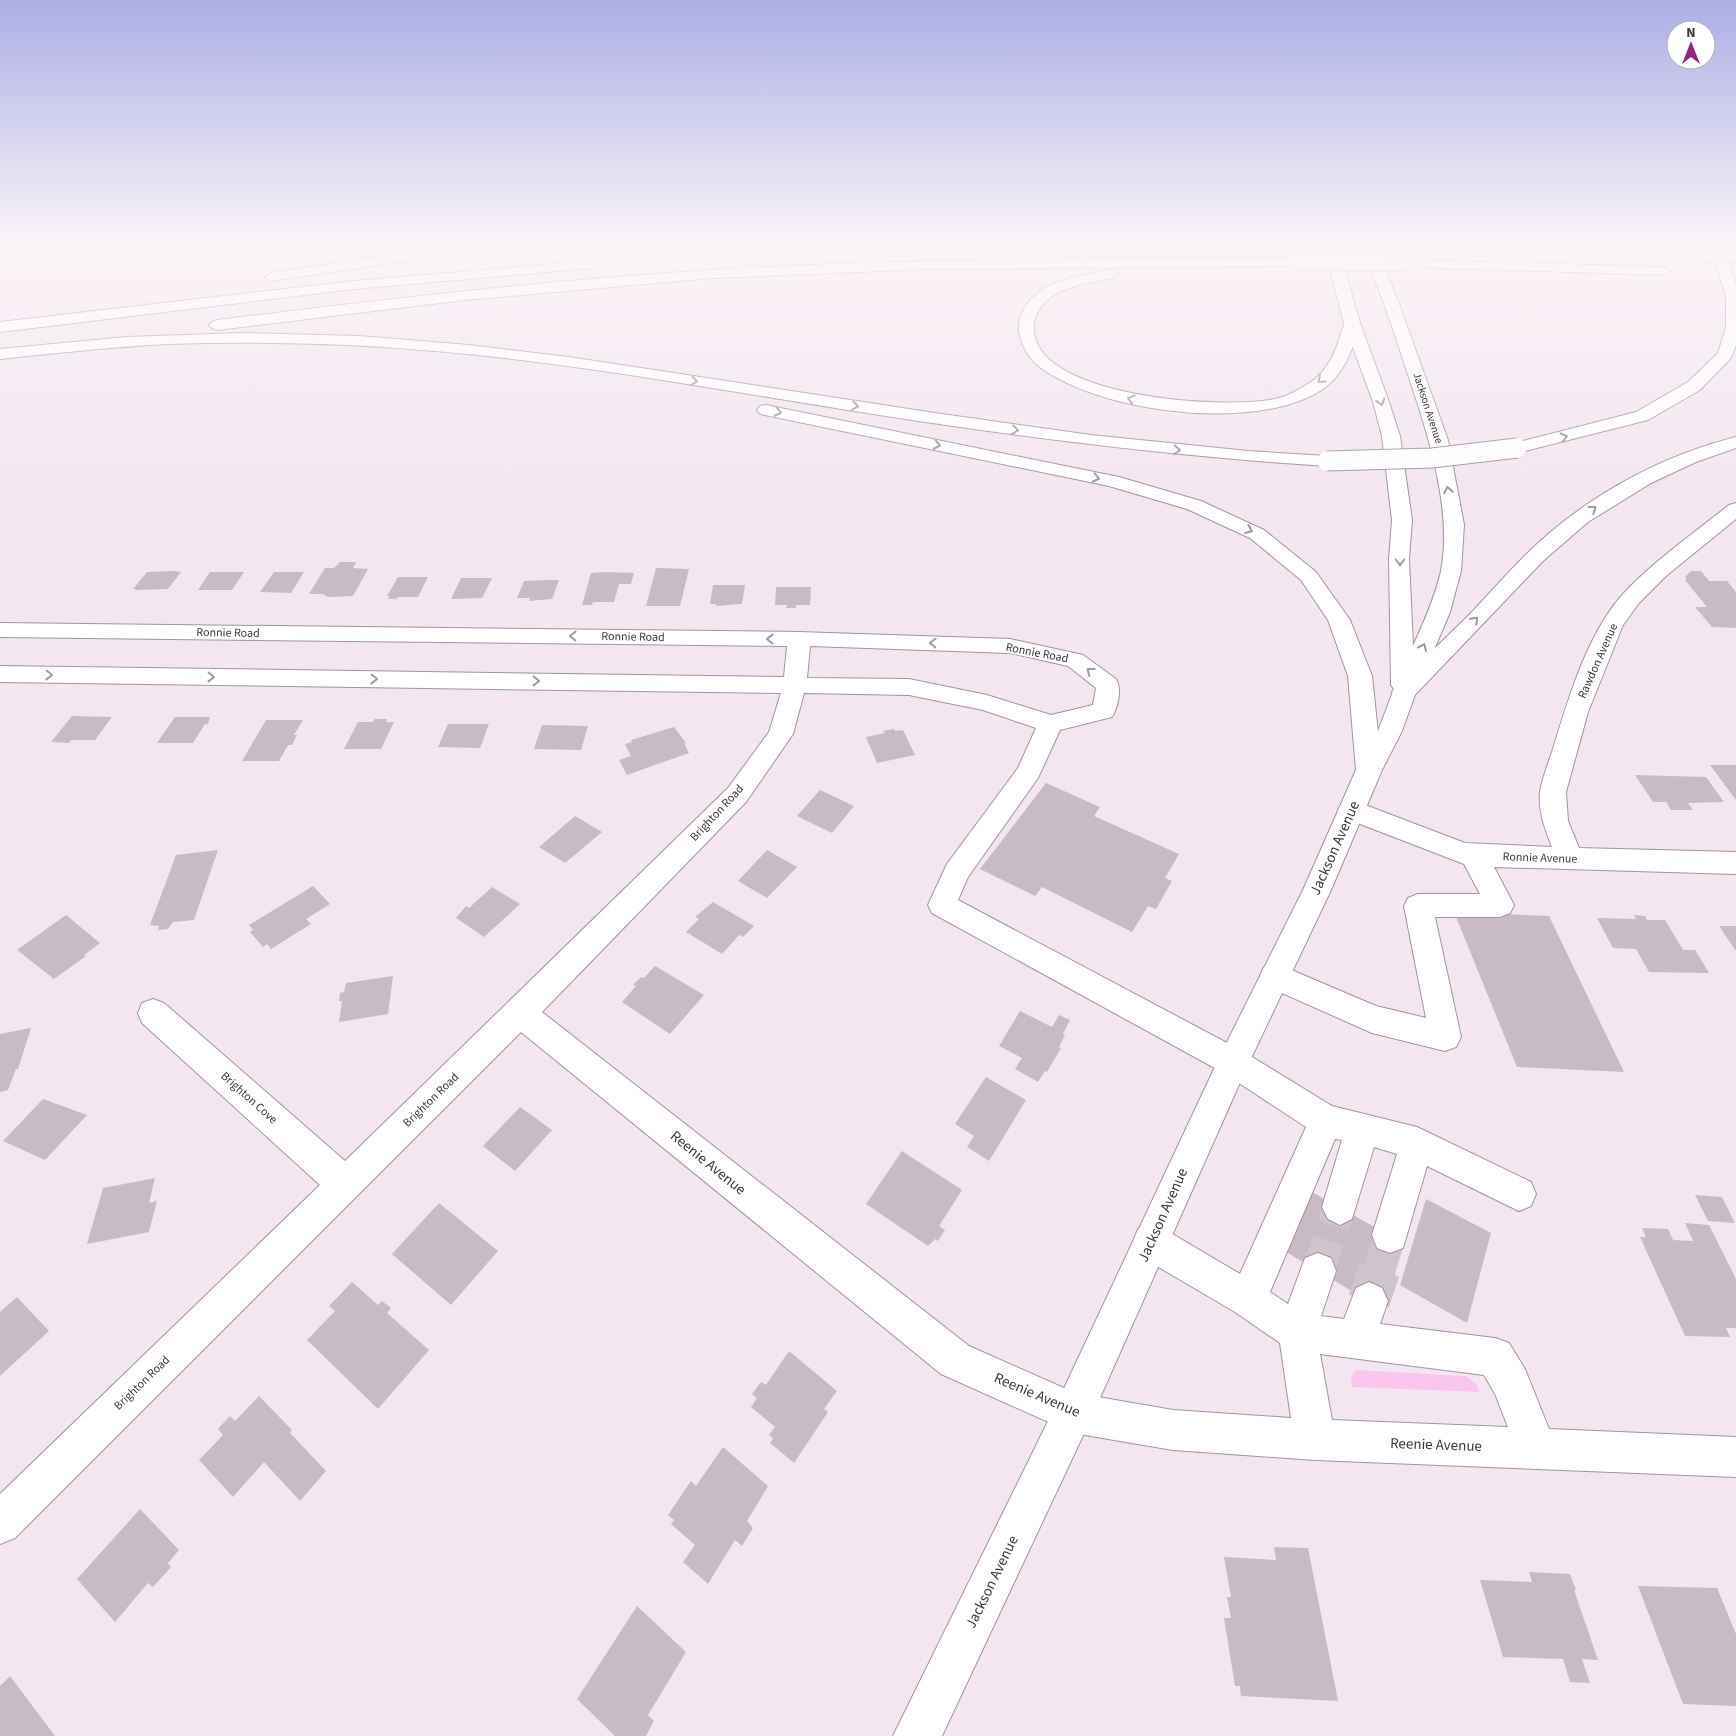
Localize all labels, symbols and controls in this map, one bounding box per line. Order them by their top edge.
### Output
north arrow [1666,20,1716,70]
text: N [1686,23,1696,43]
street label: Jackson Avenue [1409,371,1447,446]
one-way arrow [1318,374,1327,383]
one-way arrow [690,376,698,386]
one-way arrow [1128,394,1136,404]
one-way arrow [1376,397,1386,406]
one-way arrow [851,400,859,411]
one-way arrow [773,406,782,417]
one-way arrow [1012,424,1020,435]
one-way arrow [1560,432,1569,443]
one-way arrow [932,439,941,450]
one-way arrow [1173,444,1181,455]
one-way arrow [1091,472,1100,483]
one-way arrow [1444,486,1454,495]
one-way arrow [1588,506,1597,516]
one-way arrow [1244,524,1253,535]
one-way arrow [1395,559,1405,567]
one-way arrow [1469,617,1478,626]
street label: Rawdon Avenue [1574,621,1622,701]
street label: Ronnie Road [196,624,260,642]
street label: Ronnie Road [601,628,665,646]
one-way arrow [569,631,577,642]
one-way arrow [766,634,774,644]
one-way arrow [929,638,937,649]
street label: Ronnie Road [1004,639,1070,667]
one-way arrow [1417,643,1428,652]
one-way arrow [1086,668,1096,677]
one-way arrow [45,670,53,680]
one-way arrow [208,672,215,682]
one-way arrow [370,674,378,684]
one-way arrow [532,676,540,686]
street label: Brighton Road [686,781,748,845]
street label: Jackson Avenue [1305,798,1365,898]
street label: Ronnie Avenue [1502,848,1578,868]
street label: Brighton Cove [217,1068,281,1128]
street label: Brighton Road [399,1069,463,1131]
street label: Reenie Avenue [666,1126,750,1200]
street label: Jackson Avenue [1133,1165,1193,1265]
street label: Brighton Road [110,1352,174,1414]
street label: Reenie Avenue [991,1367,1083,1423]
street label: Reenie Avenue [1390,1433,1482,1457]
street label: Jackson Avenue [960,1532,1024,1632]

